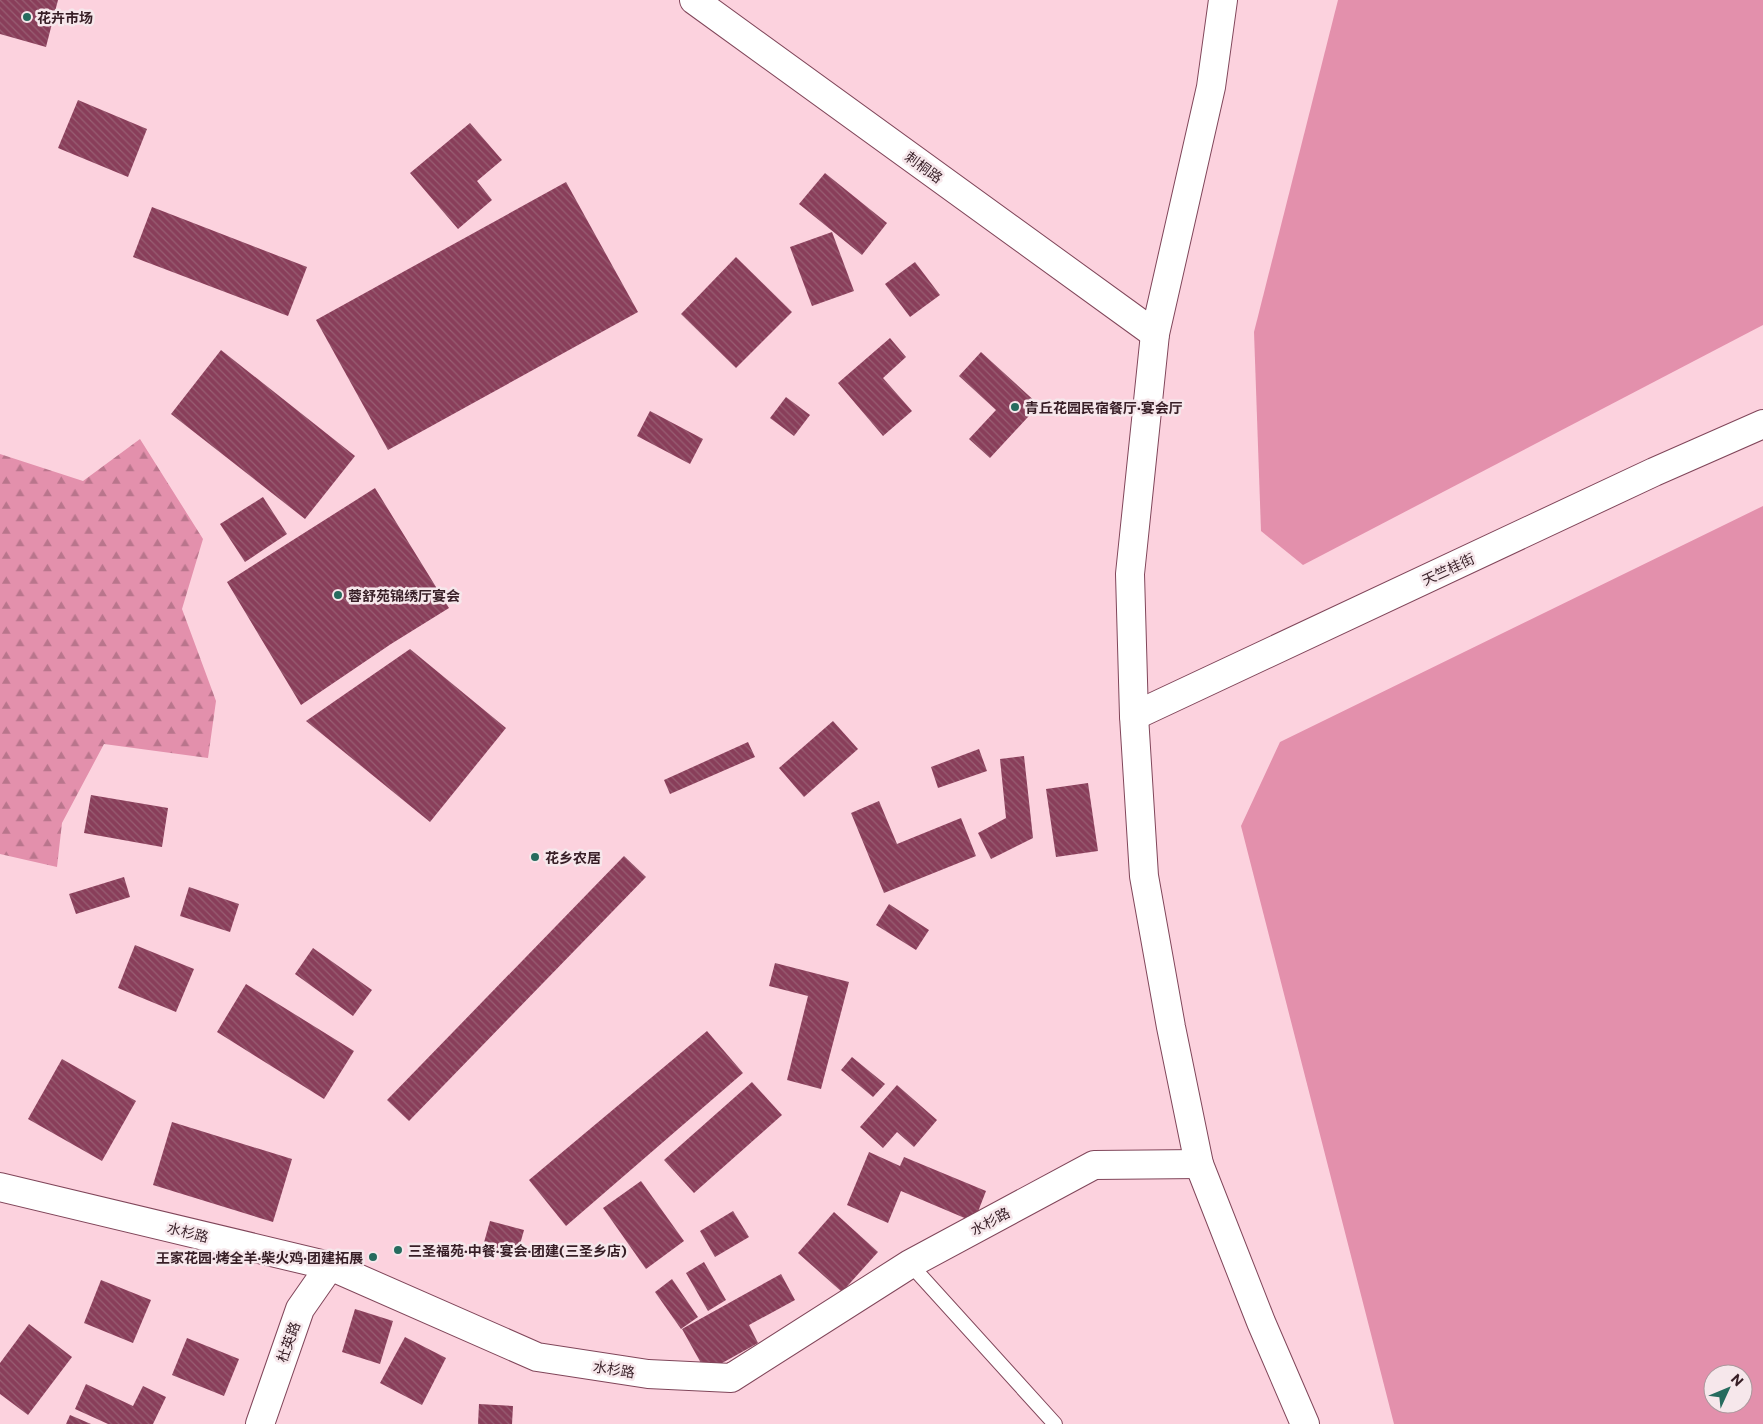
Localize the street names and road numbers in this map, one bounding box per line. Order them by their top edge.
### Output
street label: 刺桐路 [902,148,946,186]
street label: 天竺桂街 [1419,549,1477,589]
street label: 水杉路 [967,1204,1013,1238]
street label: 水杉路 [166,1219,210,1245]
street label: 杜英路 [273,1319,303,1365]
street label: 水杉路 [592,1357,636,1381]

